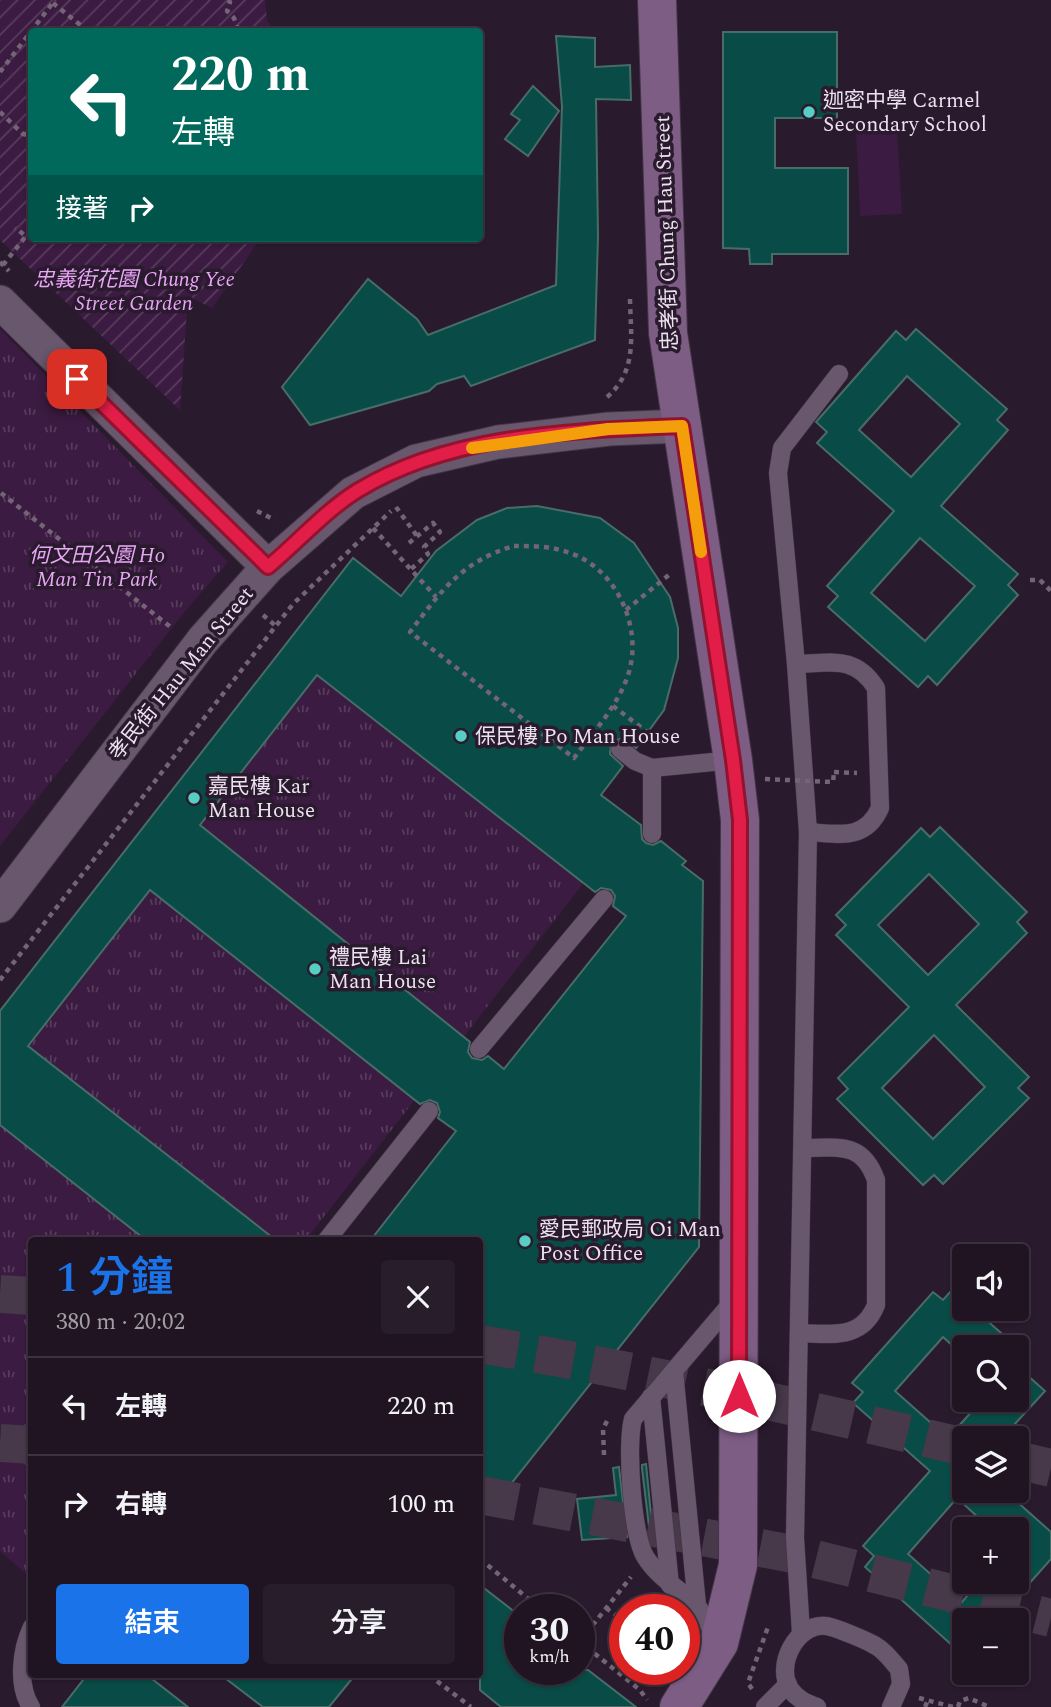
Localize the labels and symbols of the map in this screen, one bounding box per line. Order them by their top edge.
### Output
place label: 迦密中學 Carmel Secondary School [823,85,987,141]
marker: 迦密中學 Carmel Secondary School [801,104,817,120]
street label: 忠孝街 Chung Hau Street [647,115,687,351]
park label: 忠義街花園 Chung Yee Street Garden [33,264,235,320]
pin [47,349,107,409]
park label: 何文田公園 Ho Man Tin Park [29,540,165,596]
street label: 孝民街 Hau Man Street [102,580,262,767]
place label: 保民樓 Po Man House [475,721,680,753]
marker: 保民樓 Po Man House [453,728,469,744]
place label: 嘉民樓 Kar Man House [208,771,315,827]
marker: 嘉民樓 Kar Man House [186,790,202,806]
place label: 禮民樓 Lai Man House [329,942,436,998]
marker: 禮民樓 Lai Man House [307,961,323,977]
place label: 愛民郵政局 Oi Man Post Office [539,1214,721,1270]
marker: 愛民郵政局 Oi Man Post Office [517,1233,533,1249]
position arrow [702,1359,776,1433]
speed limit sign: 40 [609,1594,700,1685]

